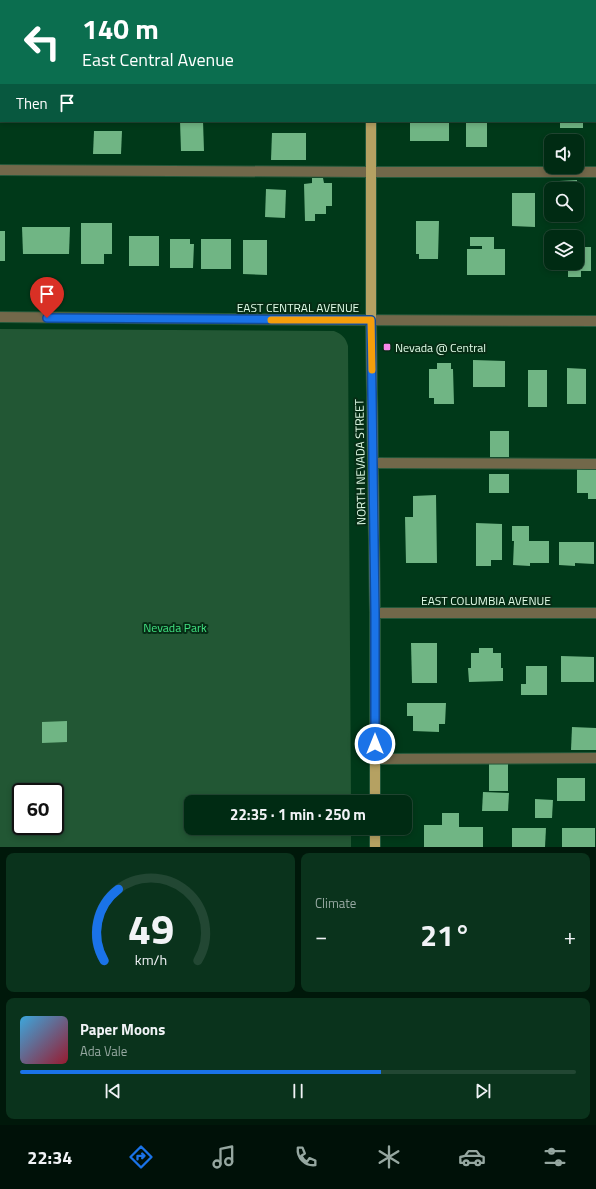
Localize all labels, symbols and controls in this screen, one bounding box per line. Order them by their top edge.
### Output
text: 140 m [82,7,159,50]
icon: left [16,16,68,68]
text: East Central Avenue [82,46,234,73]
text: Then [16,92,48,115]
icon: arrive [56,92,78,114]
map controls [544,134,584,270]
button: sound [544,134,584,174]
button: search [544,182,584,222]
button: layers [544,230,584,270]
pin [30,277,64,318]
icon: arrive [36,283,58,305]
street label: EAST CENTRAL AVENUE [237,298,360,317]
place label: Nevada @ Central [395,338,486,357]
marker: Nevada @ Central [382,342,392,352]
street label: NORTH NEVADA STREET [349,398,371,525]
street label: EAST COLUMBIA AVENUE [421,591,551,610]
park label: Nevada Park [143,618,207,637]
position arrow [354,723,396,765]
speed limit sign: 60 [12,783,64,835]
text: 22:35 · 1 min · 250 m [230,803,366,826]
text: Climate [315,893,356,913]
text: 49 [127,896,174,959]
text: 21° [420,912,471,958]
text: − [315,919,327,953]
text: + [564,919,576,953]
text: km/h [134,948,167,970]
text: Paper Moons [80,1018,165,1041]
text: Ada Vale [80,1041,127,1061]
icon: previous [102,1080,124,1102]
icon: pause [287,1080,309,1102]
icon: next [472,1080,494,1102]
icon: directions [127,1143,155,1171]
icon: music [210,1143,238,1171]
icon: phone [292,1143,320,1171]
icon: climate [375,1143,403,1171]
icon: car [458,1143,486,1171]
icon: filters [541,1143,569,1171]
text: 22:34 [27,1144,72,1171]

